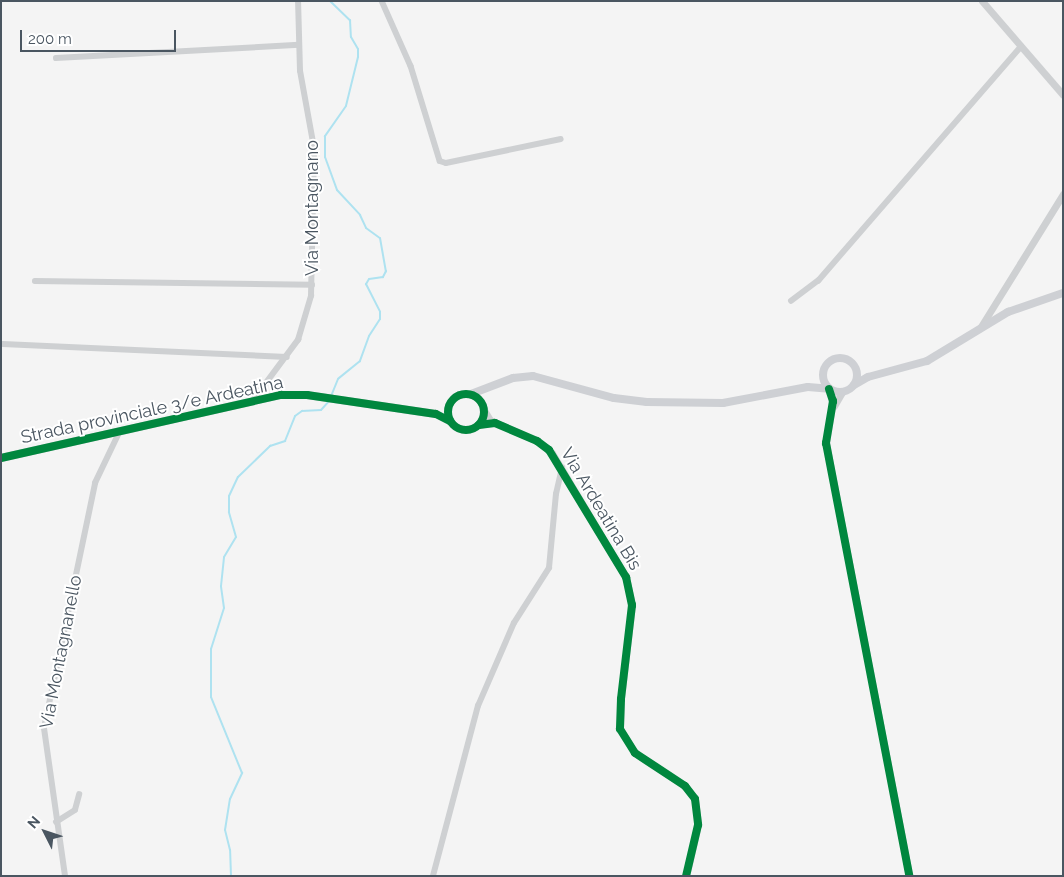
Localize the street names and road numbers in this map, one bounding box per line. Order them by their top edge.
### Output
street label: Via Montagnano [301,140,323,276]
street label: Strada provinciale 3/e Ardeatina [18,372,286,448]
street label: Via Ardeatina Bis [556,444,646,574]
street label: Via Montagnanello [36,573,86,731]

